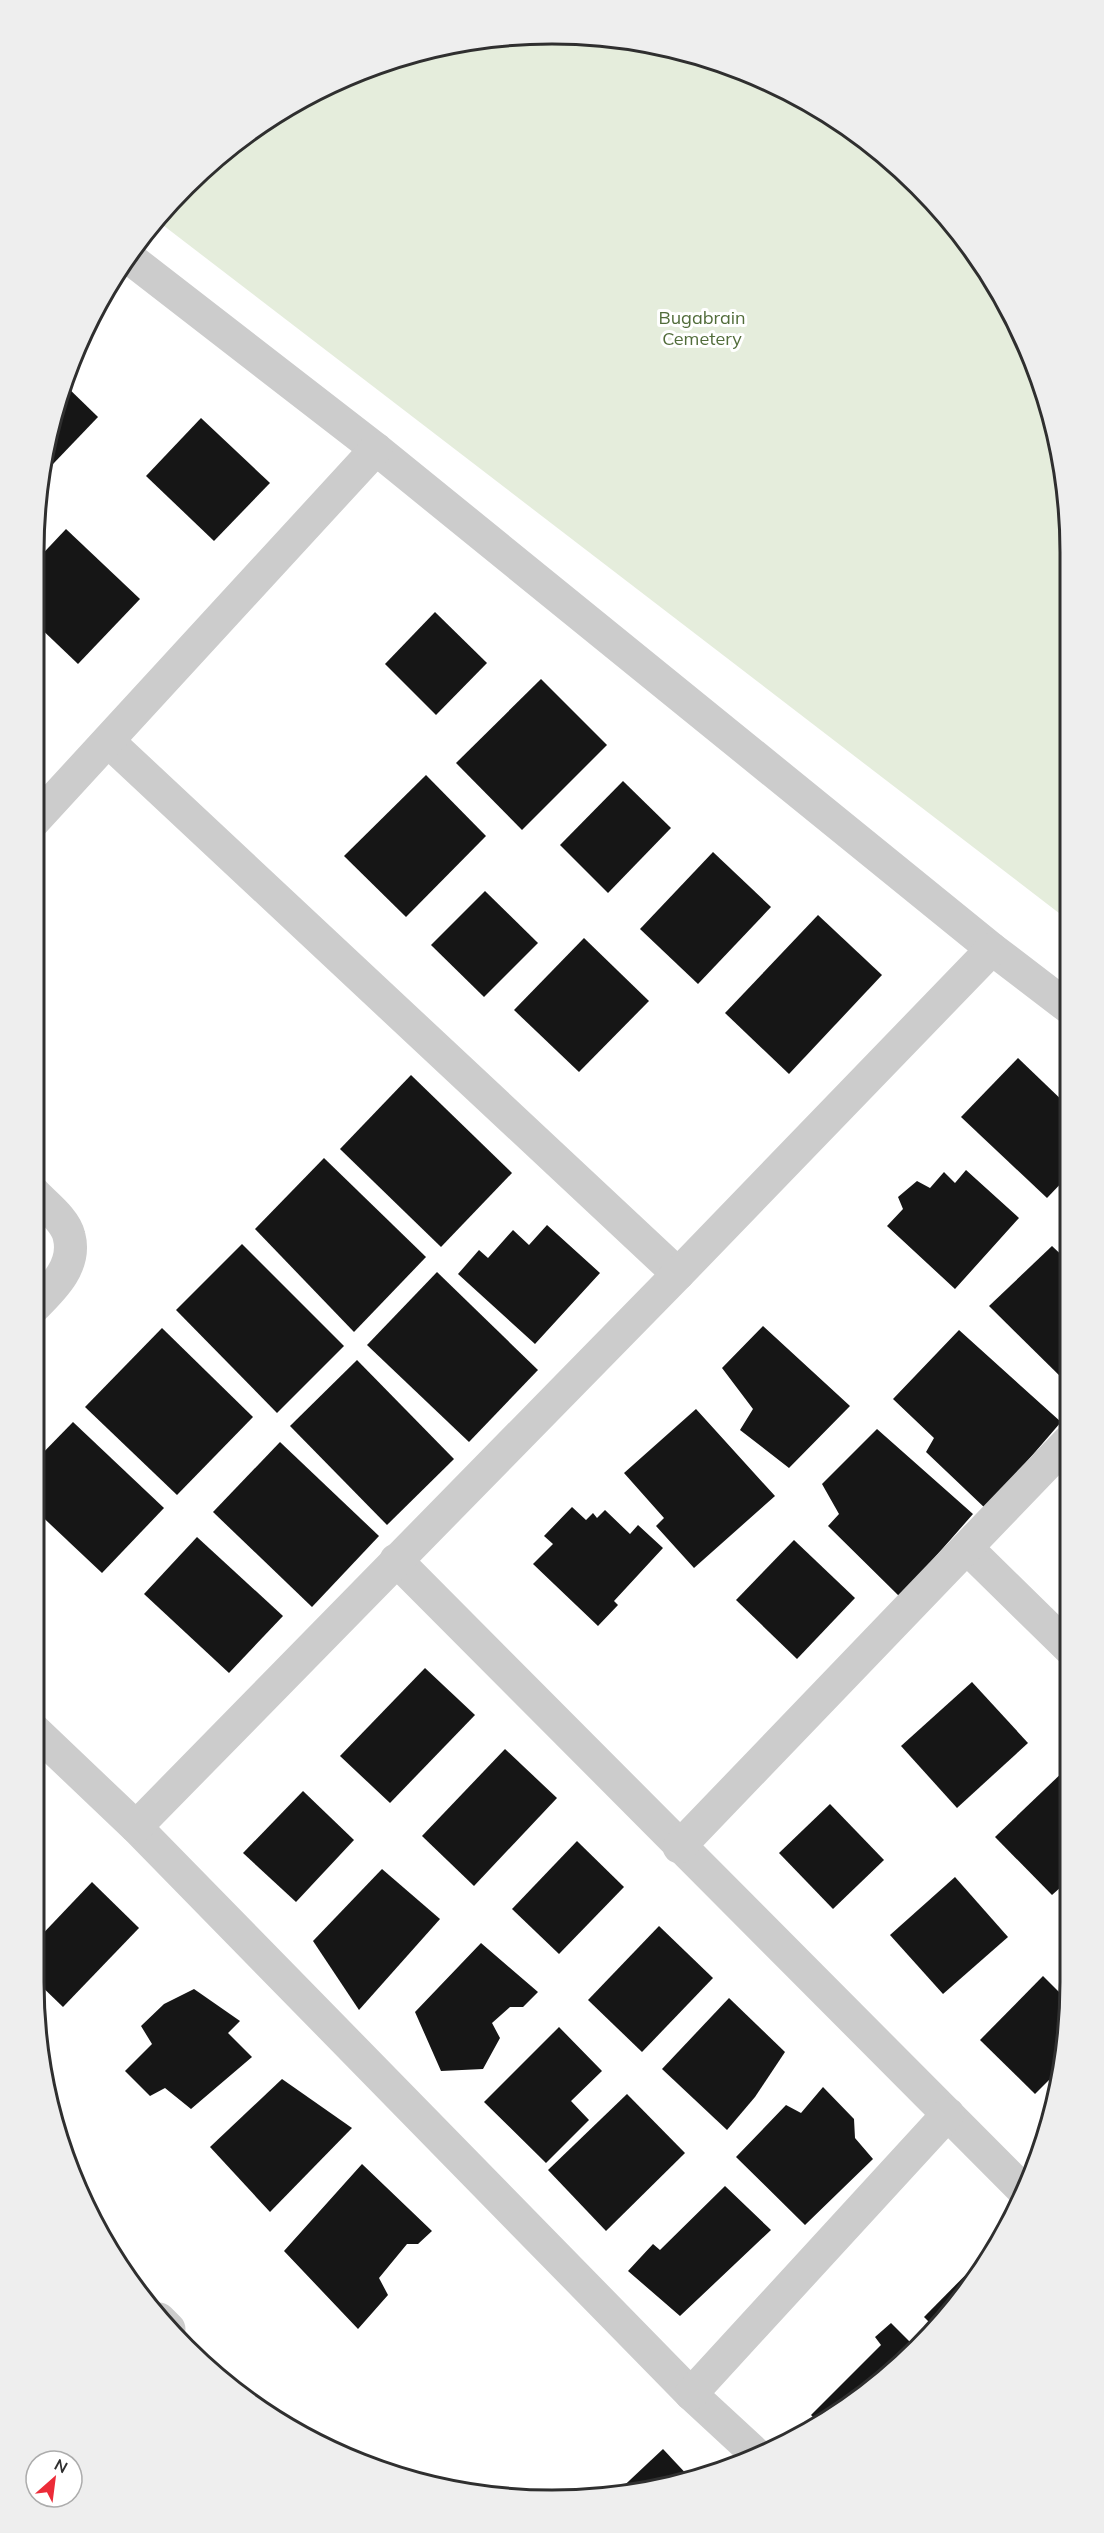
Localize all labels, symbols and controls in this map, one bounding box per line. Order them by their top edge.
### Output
park label: Bugabrain Cemetery [658,306,746,350]
north arrow [24,2449,84,2509]
text: N [51,2454,71,2477]

